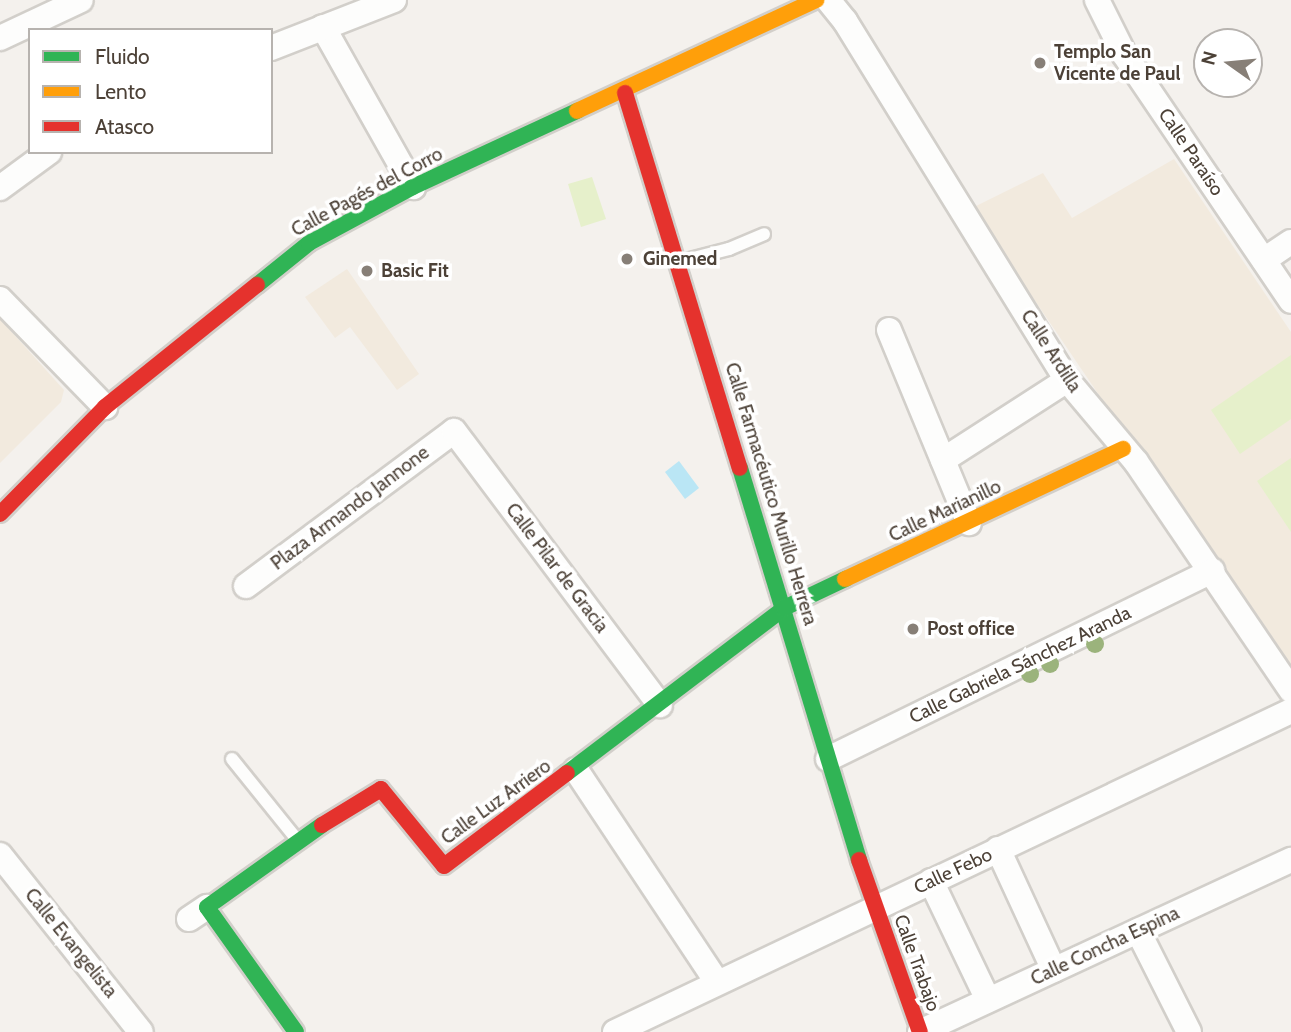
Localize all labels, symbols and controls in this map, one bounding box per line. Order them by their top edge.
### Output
legend [28,28,273,154]
north arrow [1193,28,1263,98]
place label: Templo San Vicente de Paul [1054,41,1180,85]
text: Fluido [95,44,150,69]
text: N [1196,48,1222,67]
marker: Templo San Vicente de Paul [1032,55,1048,71]
text: Lento [95,79,146,104]
street label: Calle Paraíso [1153,104,1229,200]
text: Atasco [95,114,154,139]
street label: Calle Pagés del Corro [288,143,446,241]
place label: Ginemed [643,248,717,270]
marker: Ginemed [617,249,637,269]
place label: Basic Fit [381,260,449,282]
marker: Basic Fit [359,263,375,279]
street label: Calle Ardilla [1016,305,1086,397]
street label: Calle Farmacéutico Murillo Herrera [720,360,822,628]
street label: Plaza Armando Jannone [267,441,433,575]
street label: Calle Marianillo [885,475,1005,547]
street label: Calle Pilar de Gracia [501,499,613,637]
street label: Calle Gabriela Sánchez Aranda [906,601,1134,729]
place label: Post office [927,618,1015,640]
marker: Post office [905,621,921,637]
street label: Calle Luz Arriero [437,755,555,849]
street label: Calle Febo [910,843,996,899]
street label: Calle Evangelista [20,884,122,1002]
street label: Calle Concha Espina [1027,902,1183,990]
street label: Calle Trabajo [889,912,945,1014]

